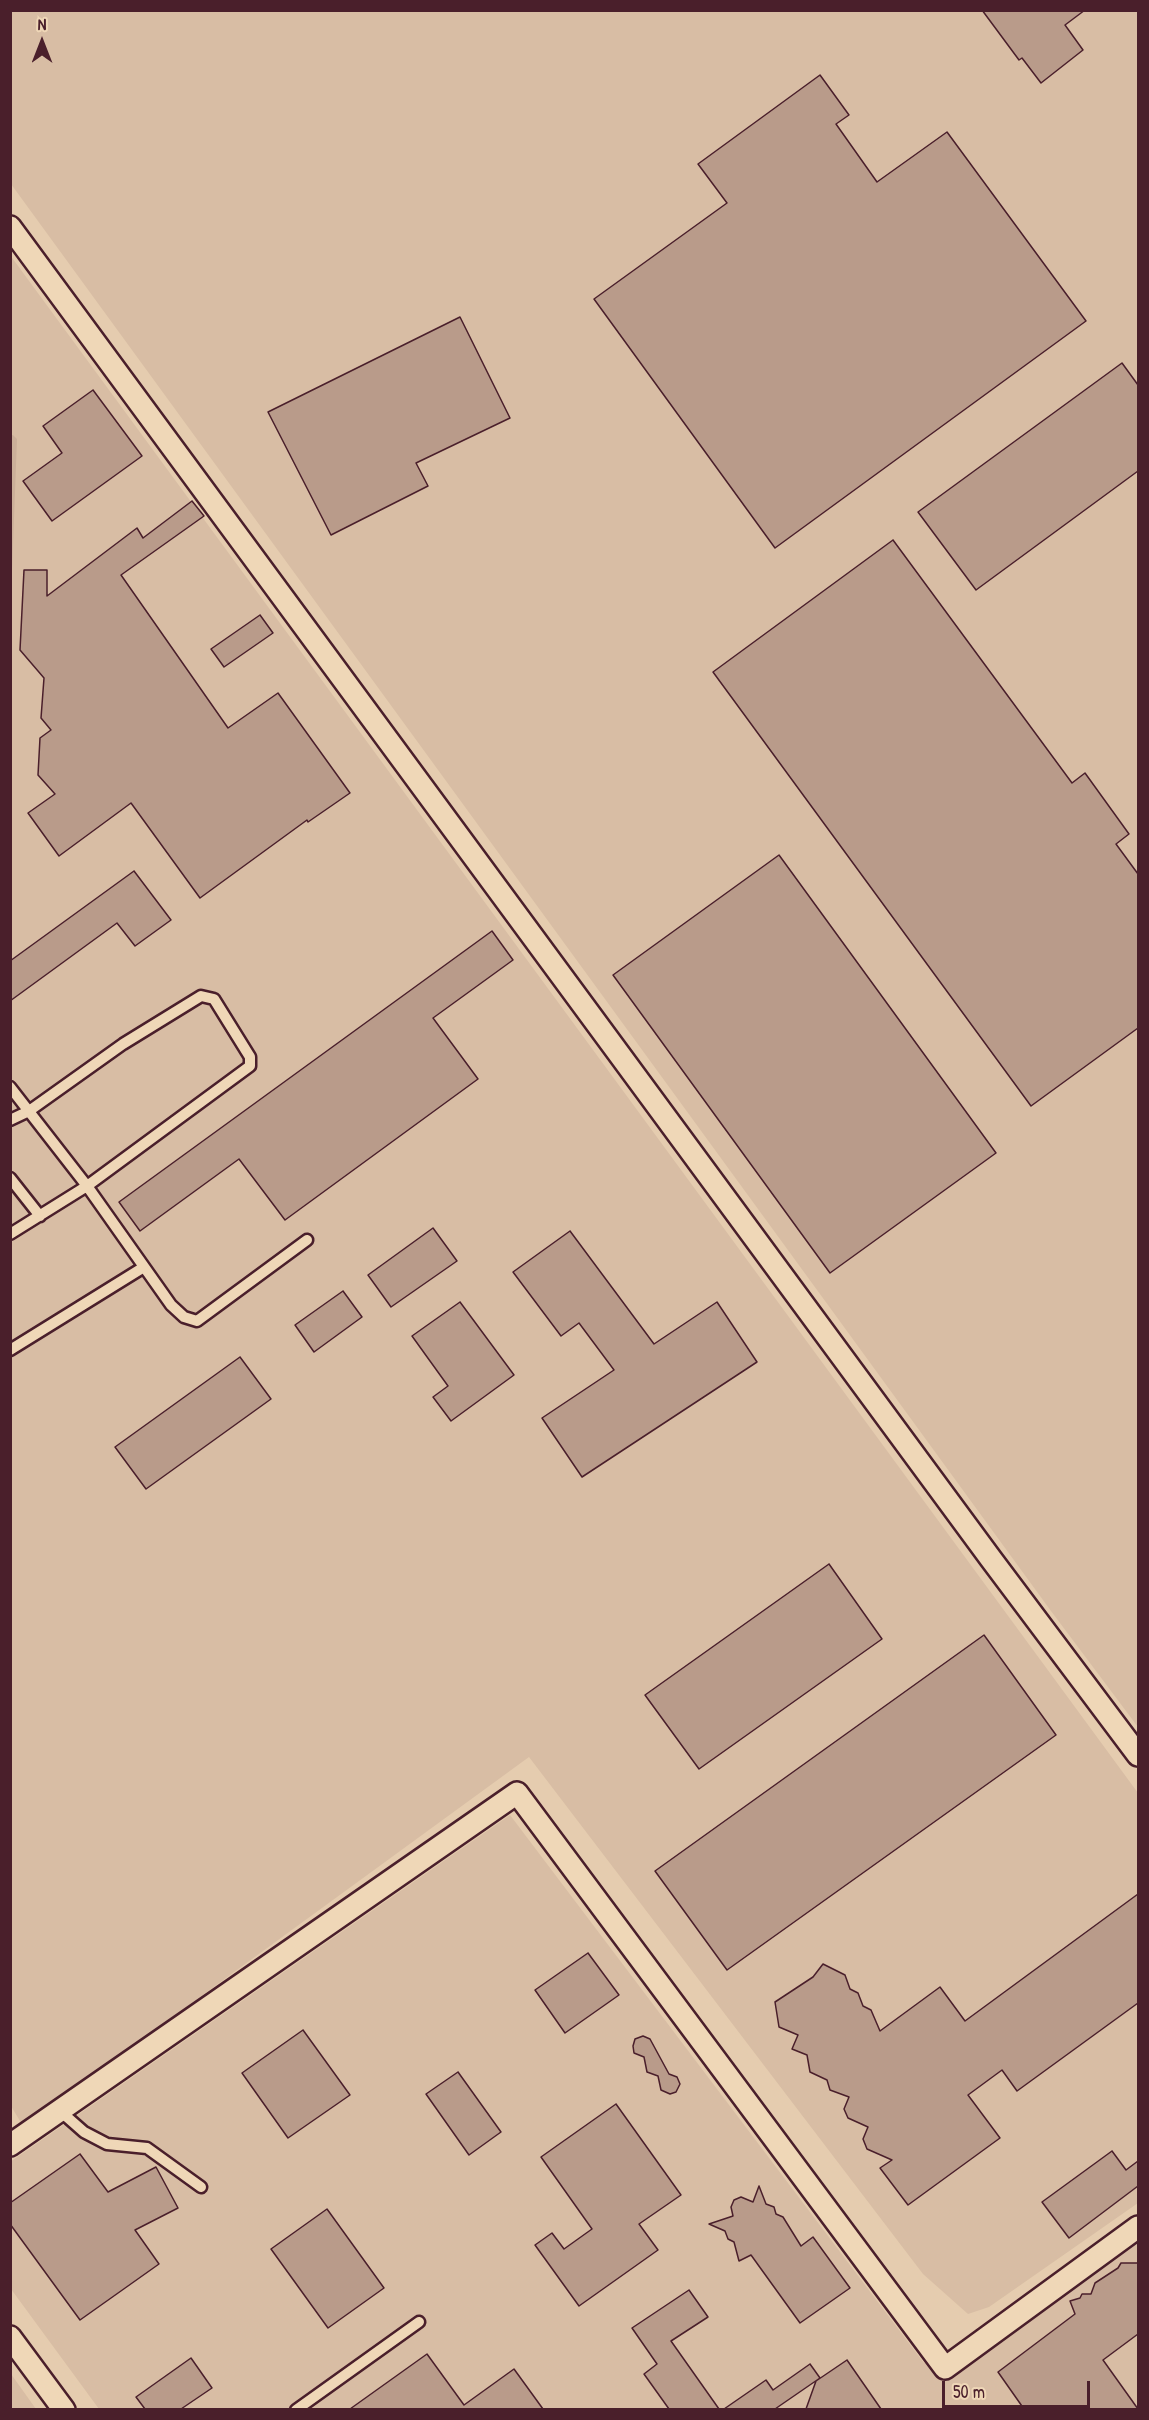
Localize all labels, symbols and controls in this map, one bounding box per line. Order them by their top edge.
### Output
north arrow [12,12,72,72]
text: N [38,13,46,35]
scale bar [945,2369,1094,2407]
text: 50 m [953,2379,985,2404]

